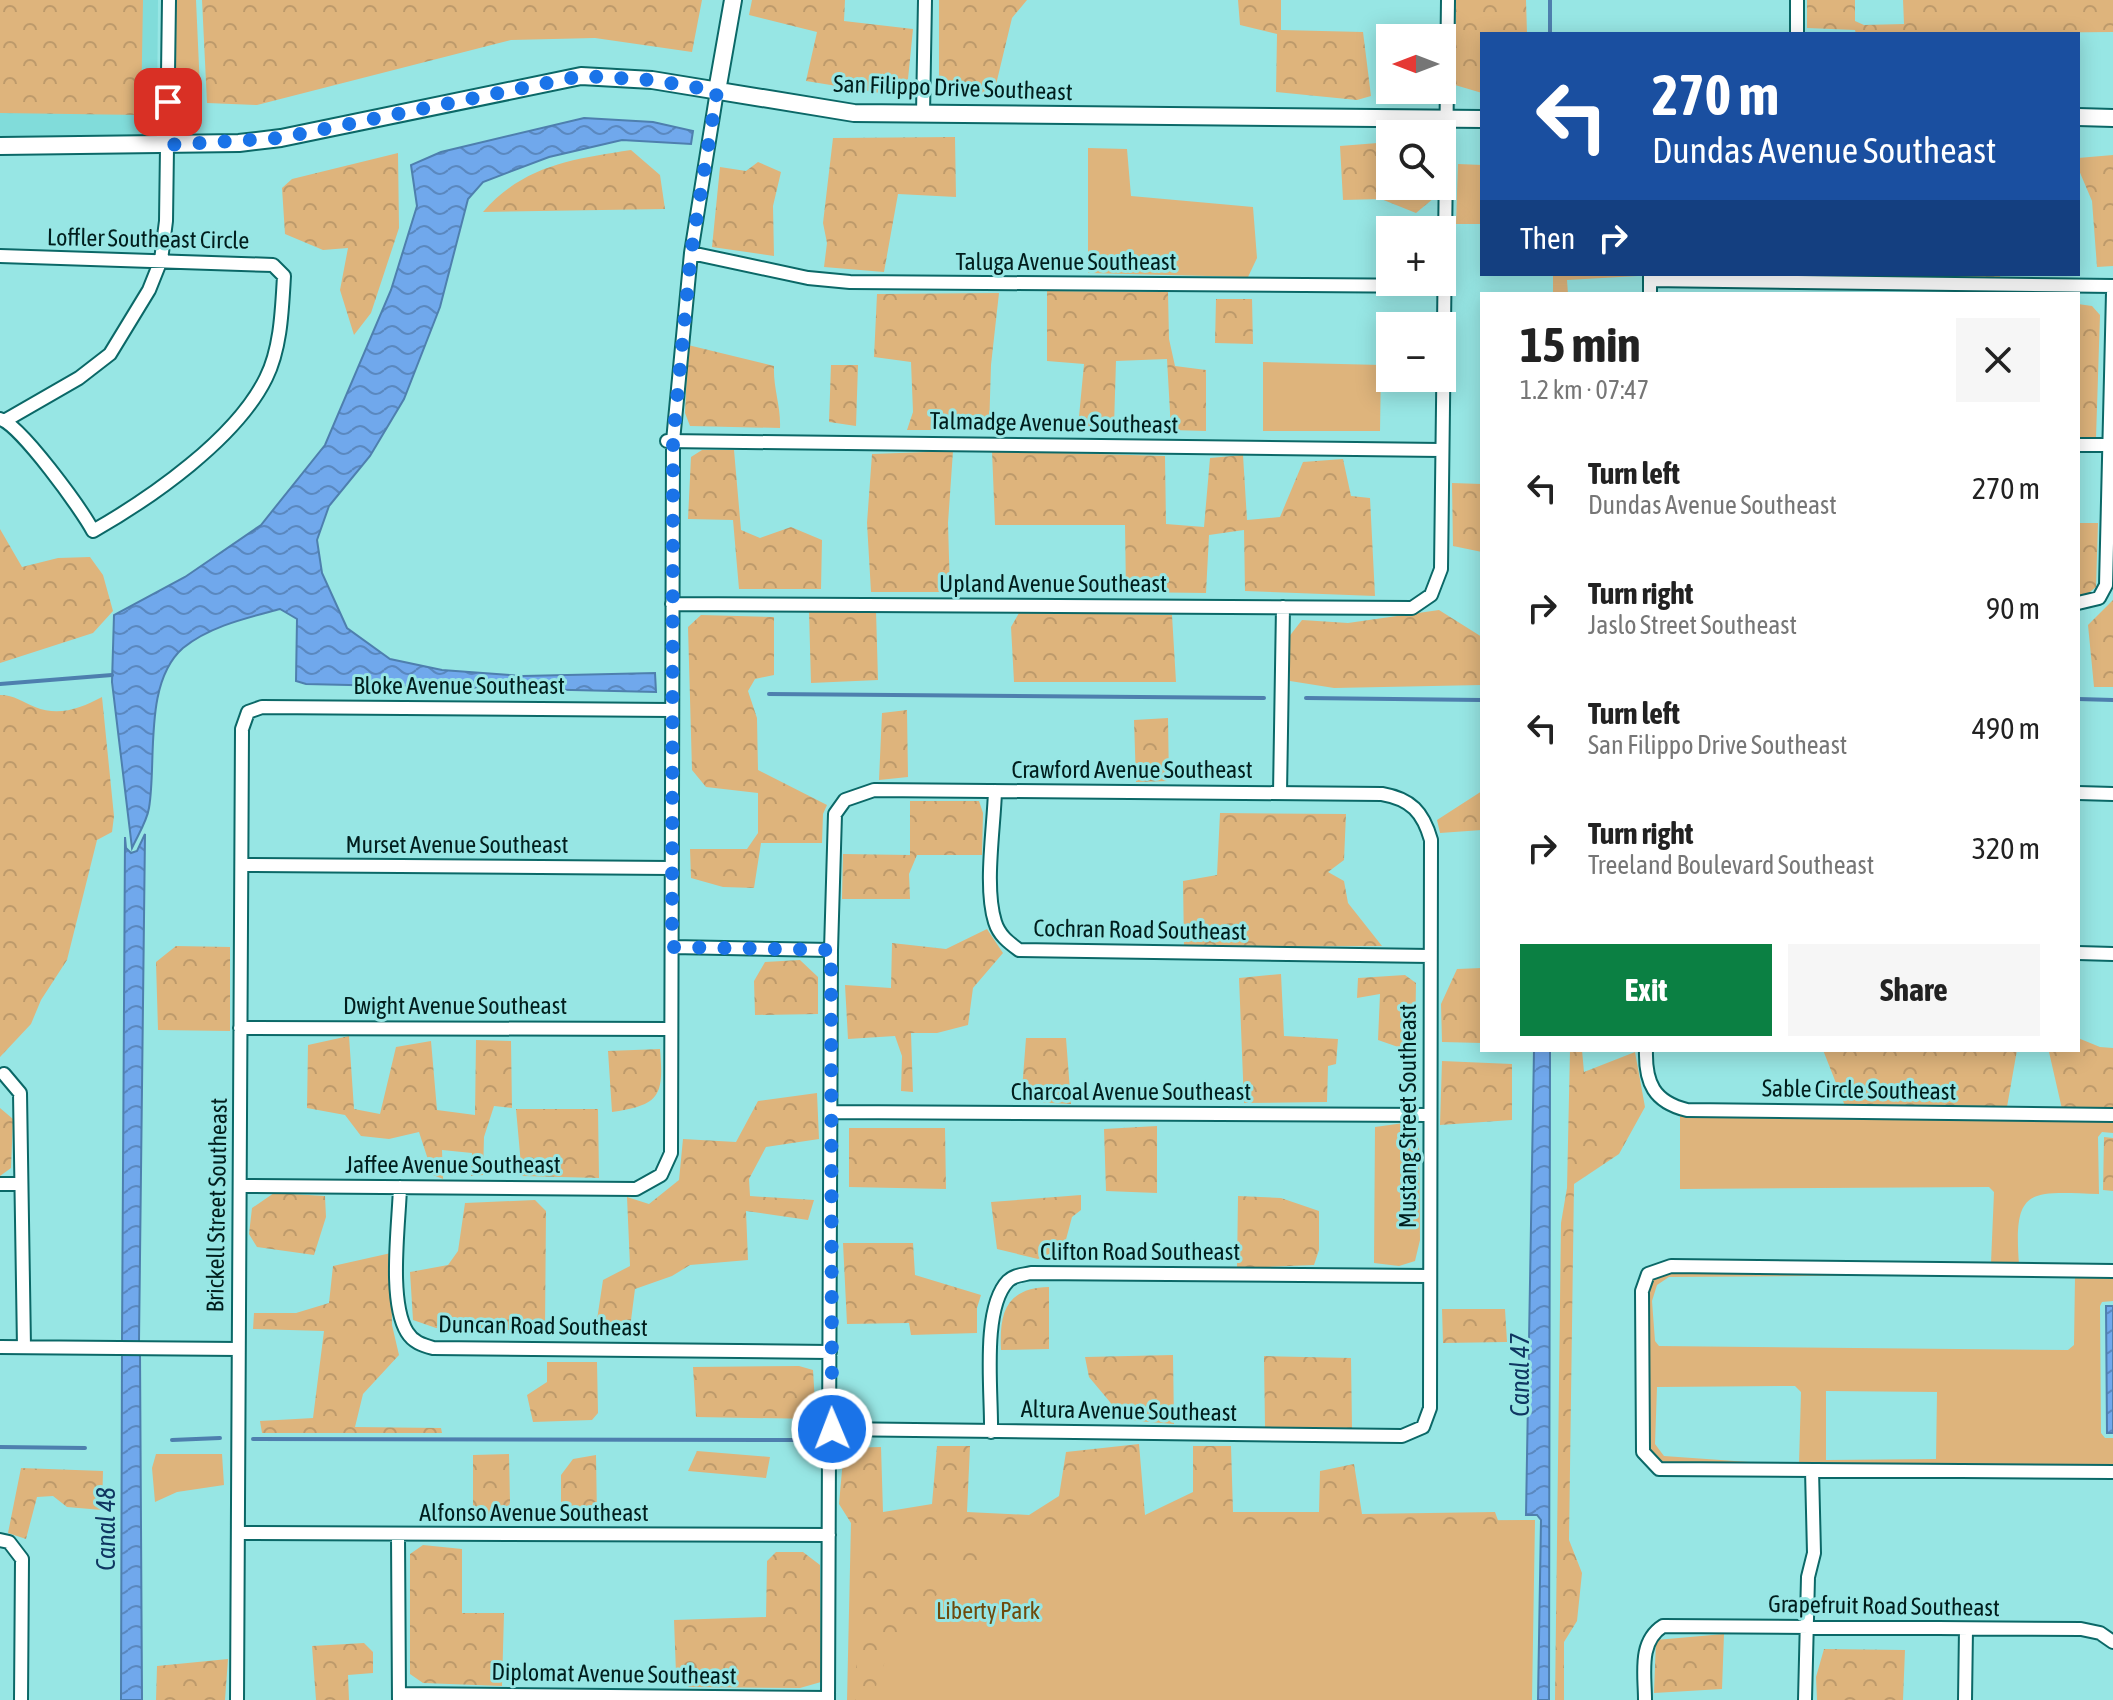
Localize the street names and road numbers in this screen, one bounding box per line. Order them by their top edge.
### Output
street label: San Filippo Drive Southeast [833,70,1073,105]
street label: Loffler Southeast Circle [47,223,249,254]
street label: Taluga Avenue Southeast [956,248,1177,275]
street label: Talmadge Avenue Southeast [929,407,1179,438]
street label: Upland Avenue Southeast [939,570,1167,597]
street label: Bloke Avenue Southeast [353,672,565,699]
street label: Crawford Avenue Southeast [1011,756,1253,783]
street label: Murset Avenue Southeast [346,831,569,858]
street label: Cochran Road Southeast [1033,914,1247,945]
street label: Dwight Avenue Southeast [343,992,567,1019]
street label: Mustang Street Southeast [1394,1004,1421,1228]
street label: Sable Circle Southeast [1762,1074,1957,1105]
street label: Charcoal Avenue Southeast [1011,1078,1251,1105]
street label: Brickell Street Southeast [201,1097,232,1313]
street label: Jaffee Avenue Southeast [345,1151,561,1178]
street label: Clifton Road Southeast [1040,1238,1240,1265]
street label: Duncan Road Southeast [438,1310,648,1341]
street label: Altura Avenue Southeast [1021,1395,1237,1426]
street label: Alfonso Avenue Southeast [419,1499,649,1526]
street label: Grapefruit Road Southeast [1768,1590,2000,1621]
street label: Diplomat Avenue Southeast [491,1658,737,1689]

